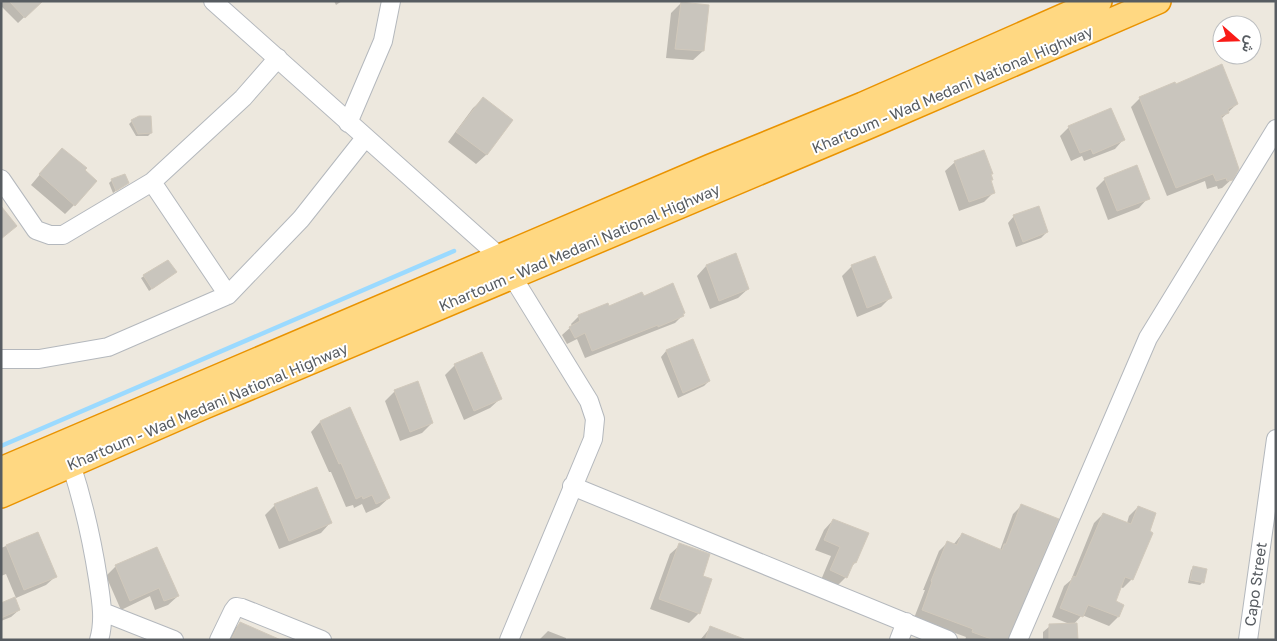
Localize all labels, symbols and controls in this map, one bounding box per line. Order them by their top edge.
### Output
north arrow [1212,15,1262,65]
street label: Khartoum - Wad Medani National Highway [809,21,1096,157]
text: ش [1238,33,1261,56]
street label: Khartoum - Wad Medani National Highway [436,179,723,315]
street label: Khartoum - Wad Medani National Highway [64,338,351,474]
street label: Capo Street [1240,541,1270,627]

